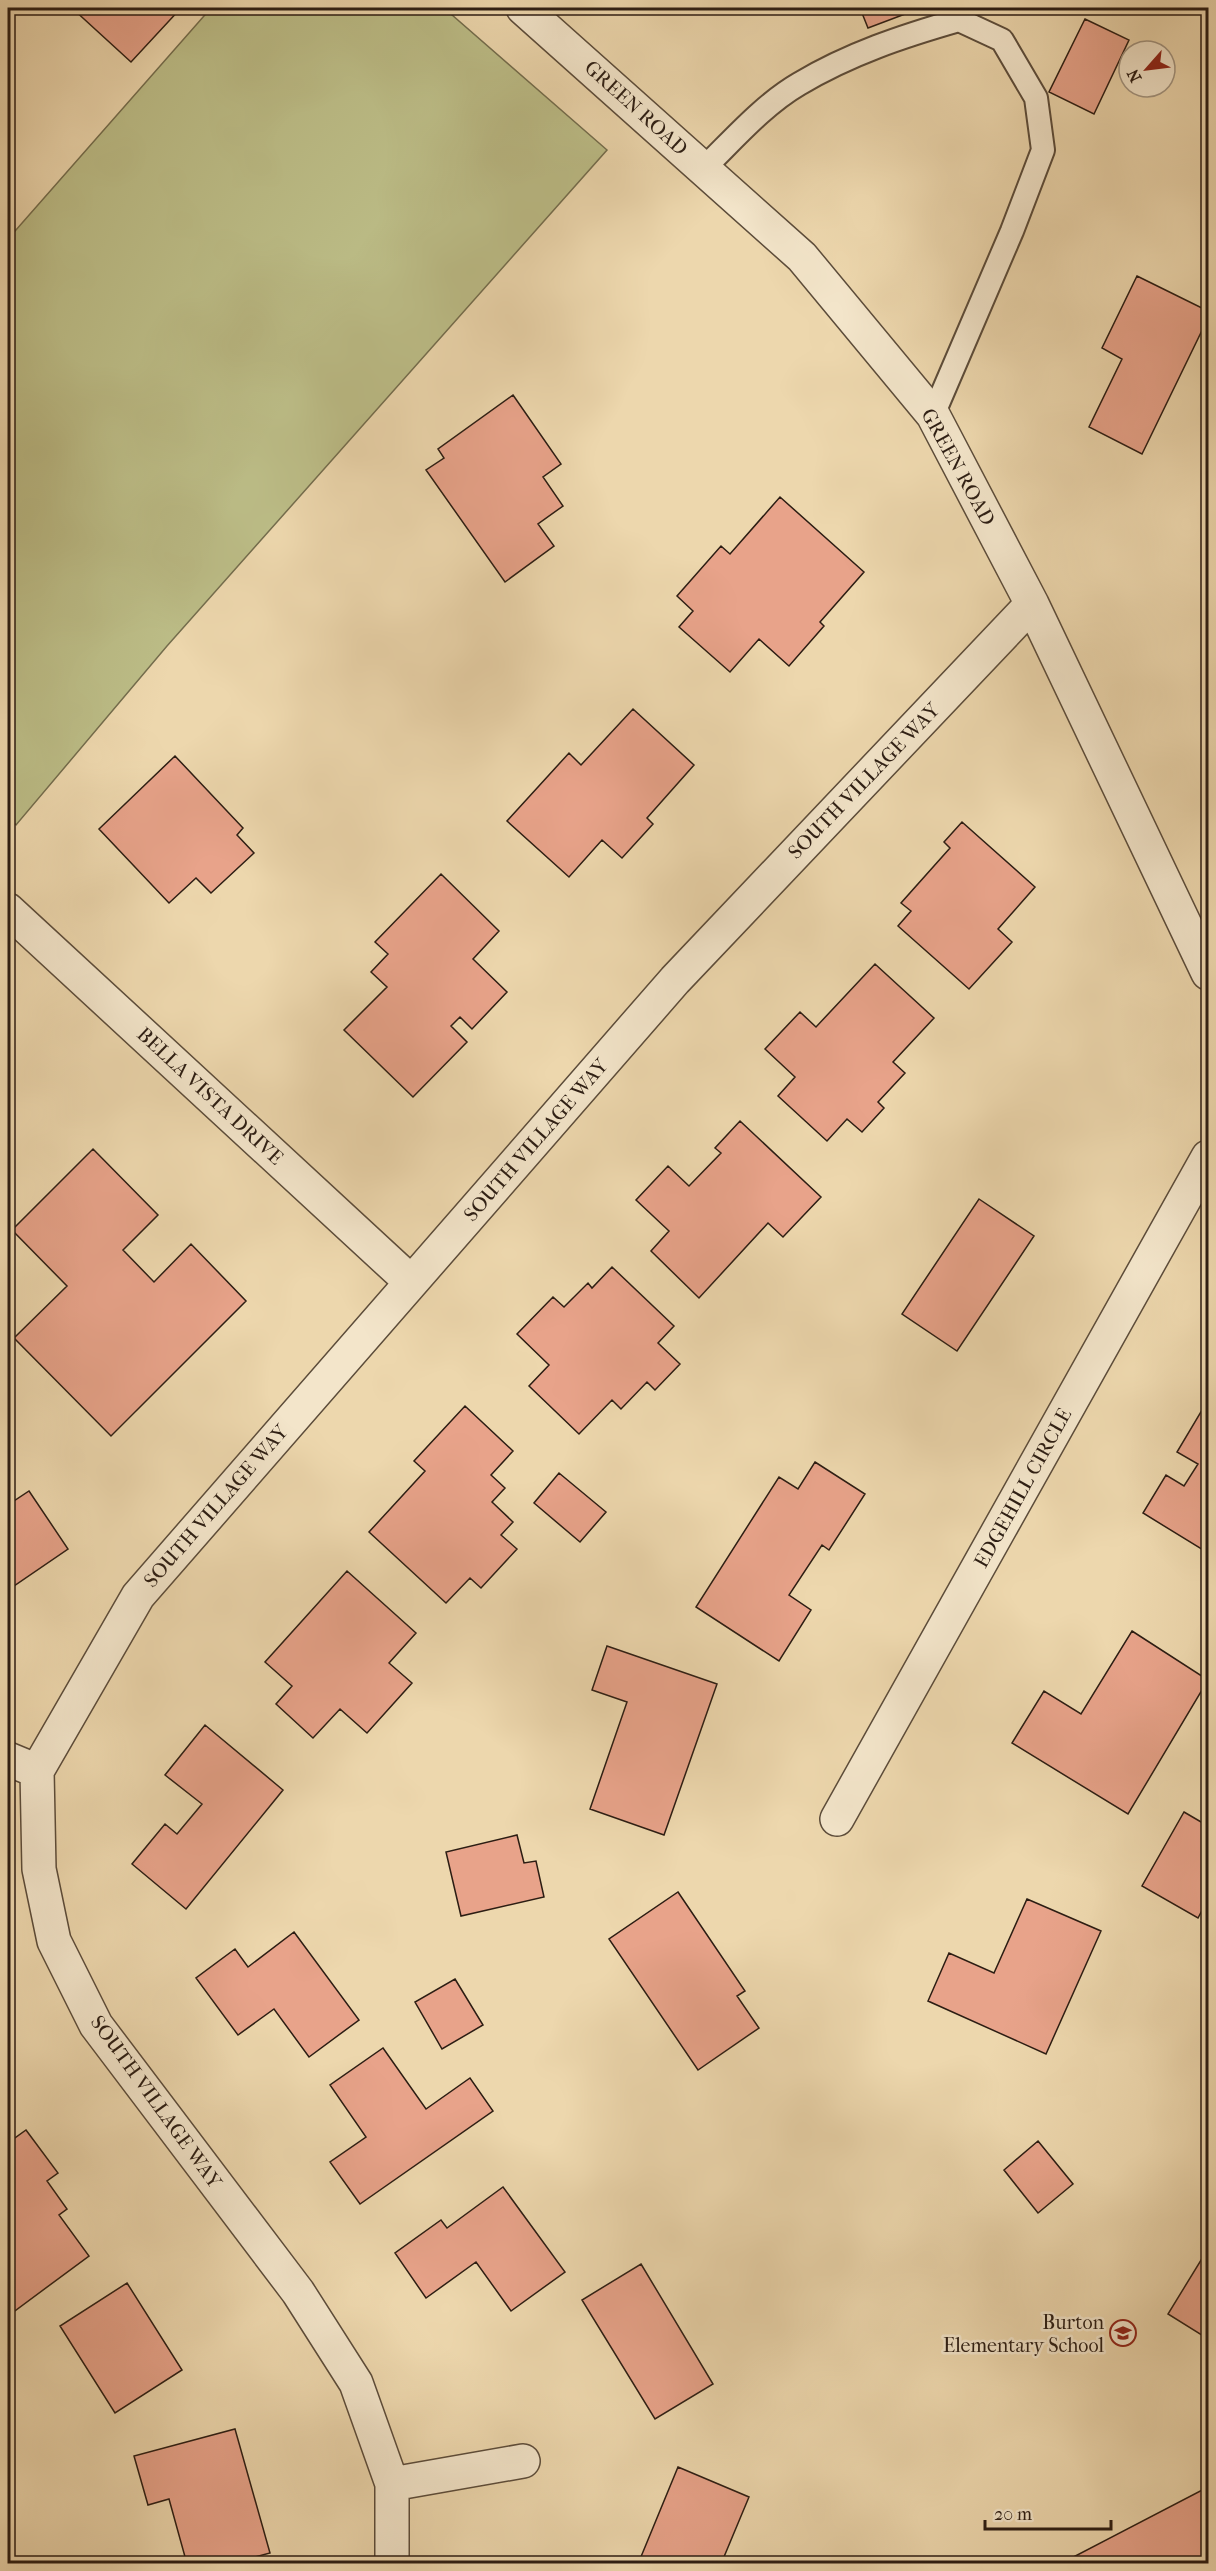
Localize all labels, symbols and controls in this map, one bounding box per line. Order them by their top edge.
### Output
north arrow [1117,39,1177,99]
street label: GREEN ROAD [580,56,692,160]
text: N [1123,65,1145,86]
street label: GREEN ROAD [916,404,1000,530]
street label: SOUTH VILLAGE WAY [784,697,945,864]
street label: BELLA VISTA DRIVE [132,1023,288,1169]
street label: SOUTH VILLAGE WAY [459,1053,614,1226]
street label: EDGEHILL CIRCLE [970,1404,1076,1572]
street label: SOUTH VILLAGE WAY [139,1419,294,1592]
street label: SOUTH VILLAGE WAY [86,2011,227,2194]
place label: Burton Elementary School [943,2311,1104,2357]
school or university icon: Burton Elementary School [1108,2318,1138,2348]
scale bar [985,2493,1111,2531]
text: 20 m [994,2504,1032,2525]

